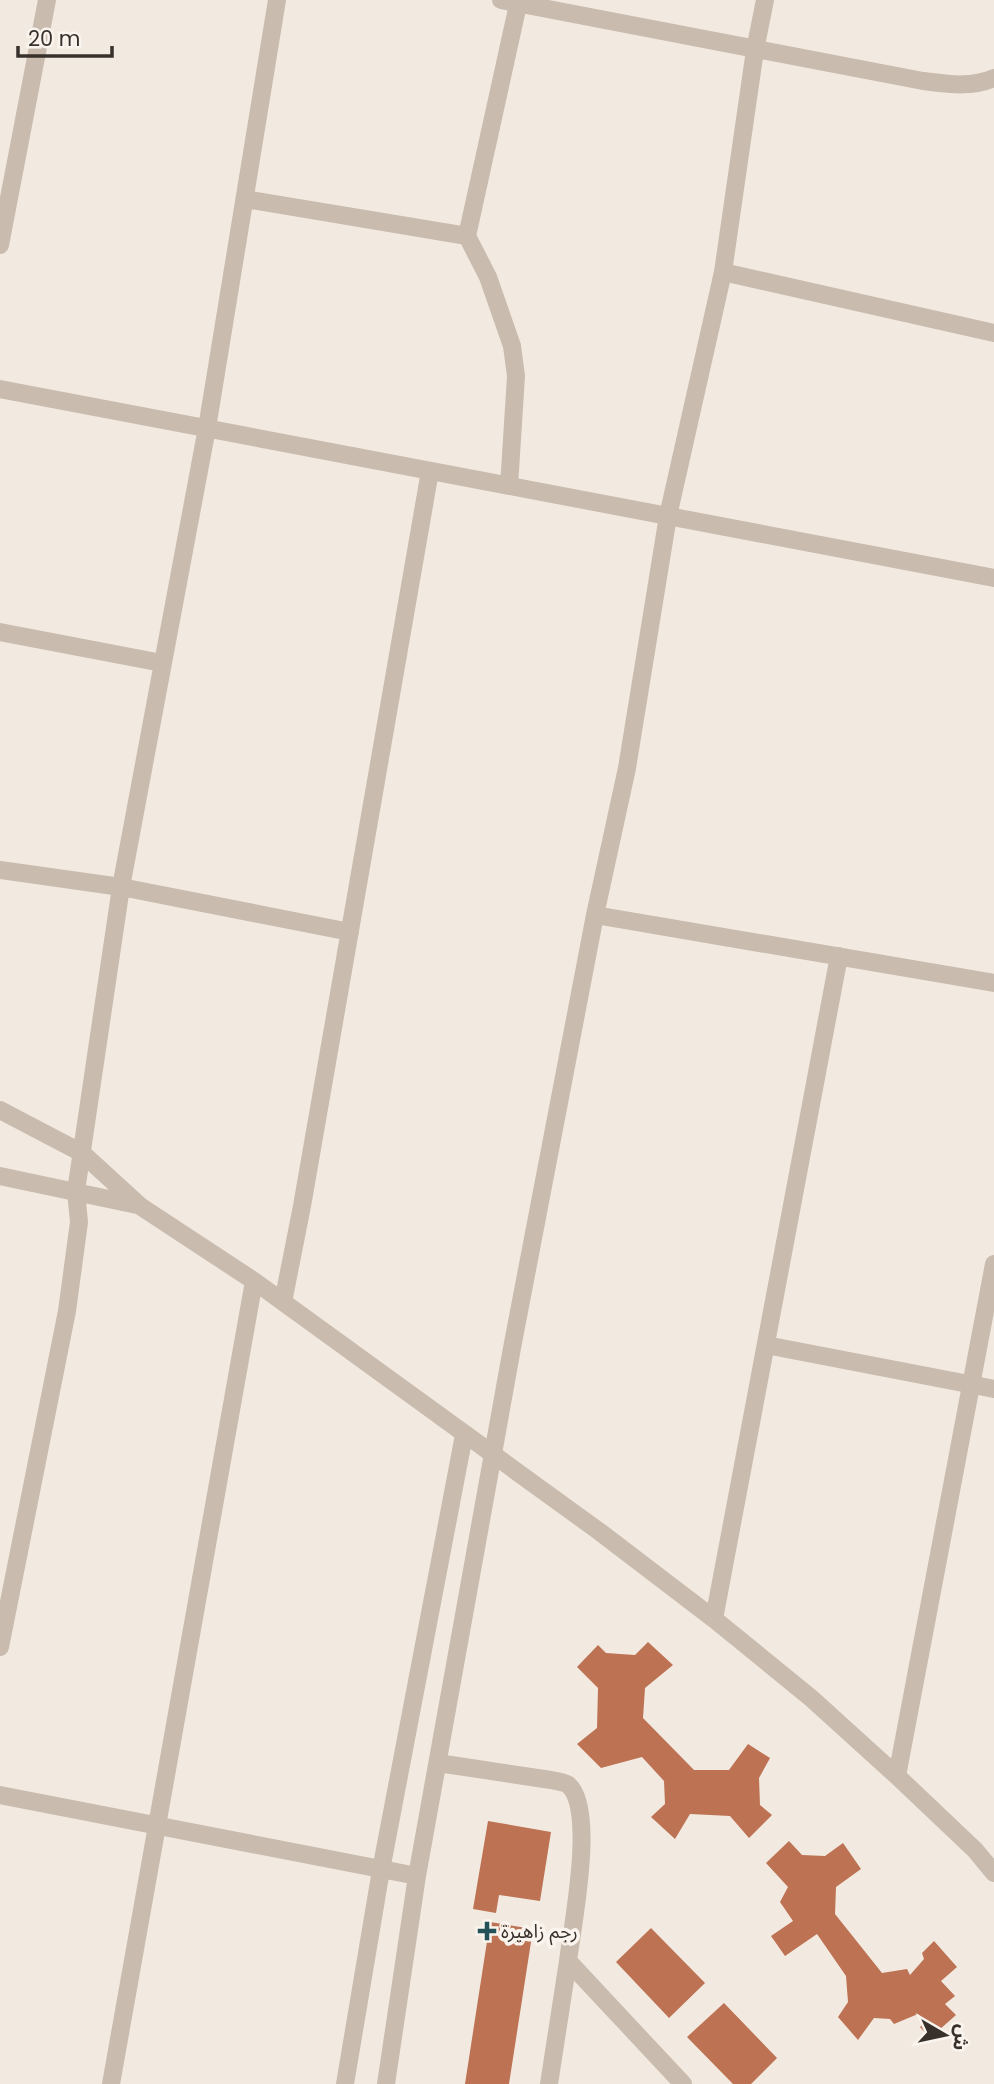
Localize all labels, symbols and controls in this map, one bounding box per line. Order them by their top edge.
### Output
scale bar [18,14,112,58]
text: 20 m [28,24,81,53]
place label: رجم زاهيرة [501,1918,578,1946]
marker: رجم زاهيرة [479,1923,495,1939]
north arrow [910,2000,980,2070]
text: ش [946,2023,977,2053]

